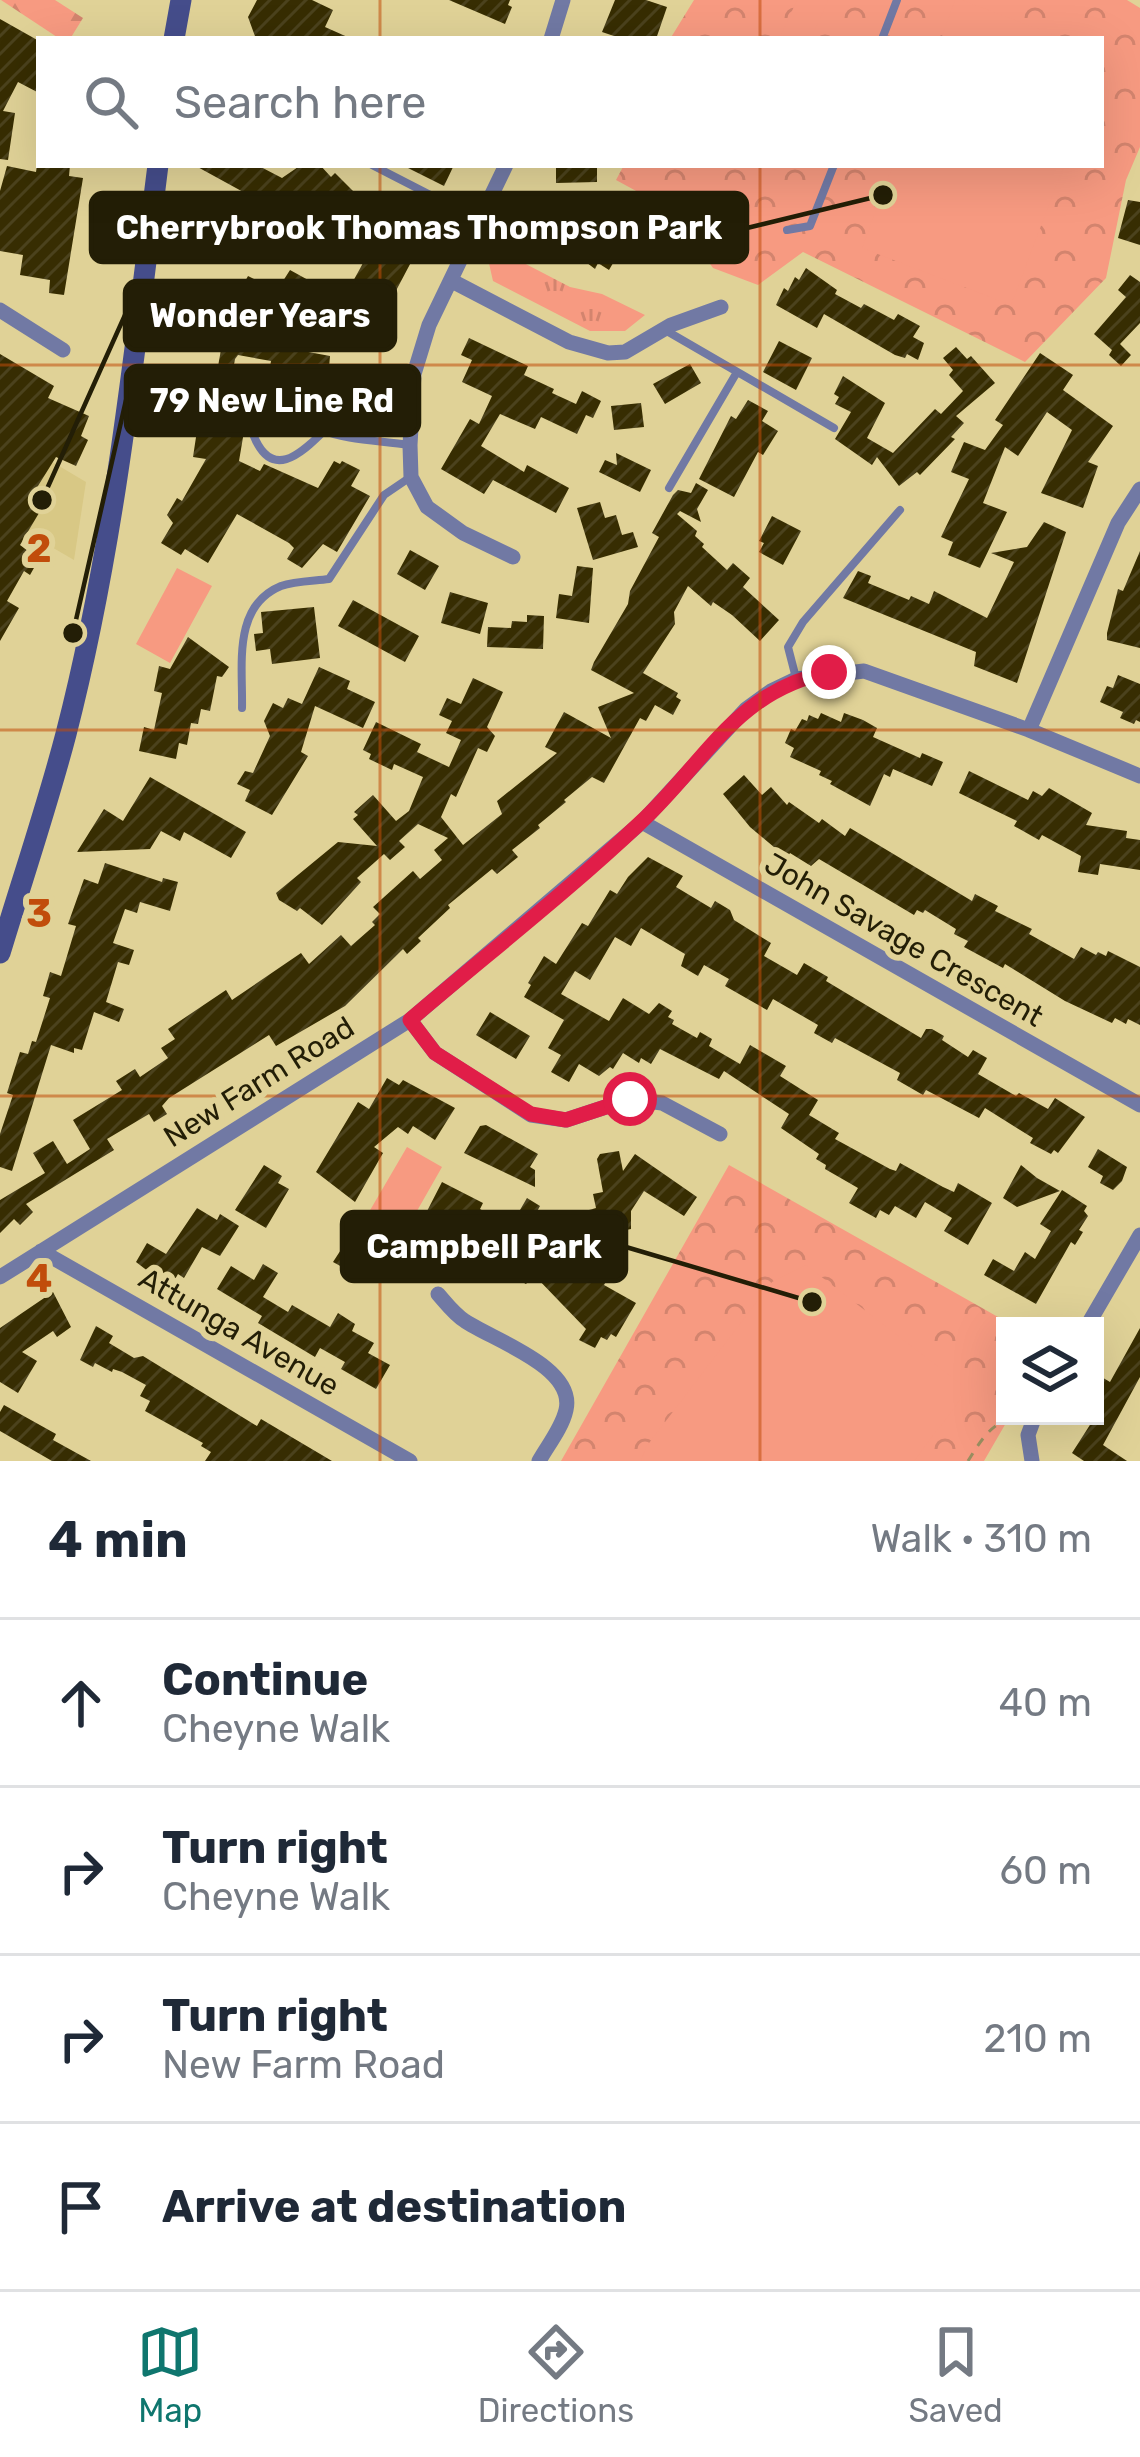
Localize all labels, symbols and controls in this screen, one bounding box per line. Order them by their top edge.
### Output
search box [36,36,1104,168]
icon: search [78,69,144,135]
text: Search here [174,76,426,129]
callout: Cherrybrook Thomas Thompson Park [91,193,747,262]
text: Cherrybrook Thomas Thompson Park [116,208,723,247]
callout: Wonder Years [125,281,395,350]
text: Wonder Years [150,296,370,335]
callout: 79 New Line Rd [126,366,419,435]
text: 79 New Line Rd [150,381,394,420]
text: 2 [26,526,52,572]
route end [802,645,856,699]
street label: John Savage Crescent [758,845,1050,1035]
text: 3 [26,891,52,937]
street label: New Farm Road [157,1009,361,1155]
route start [603,1072,657,1126]
callout: Campbell Park [342,1212,626,1281]
text: Campbell Park [366,1227,603,1266]
text: 4 [26,1256,52,1302]
street label: Attunga Avenue [133,1260,345,1404]
map controls [996,1317,1104,1425]
button: layers [996,1317,1104,1425]
text: 4 min [48,1509,188,1570]
text: Walk · 310 m [870,1516,1092,1562]
text: Continue [162,1653,368,1706]
icon: ahead [48,1670,114,1736]
text: 40 m [999,1680,1092,1726]
text: Cheyne Walk [162,1706,390,1752]
text: Turn right [162,1821,388,1874]
icon: right [48,1838,114,1904]
text: 60 m [999,1848,1092,1894]
text: Cheyne Walk [162,1874,390,1920]
text: Turn right [162,1989,388,2042]
icon: right [48,2006,114,2072]
text: 210 m [983,2016,1092,2062]
text: New Farm Road [162,2042,445,2088]
icon: arrive [48,2174,114,2240]
text: Arrive at destination [162,2180,627,2233]
tab: Map [137,2319,203,2430]
tab: Directions [478,2319,634,2430]
tab: Saved [909,2319,1003,2430]

